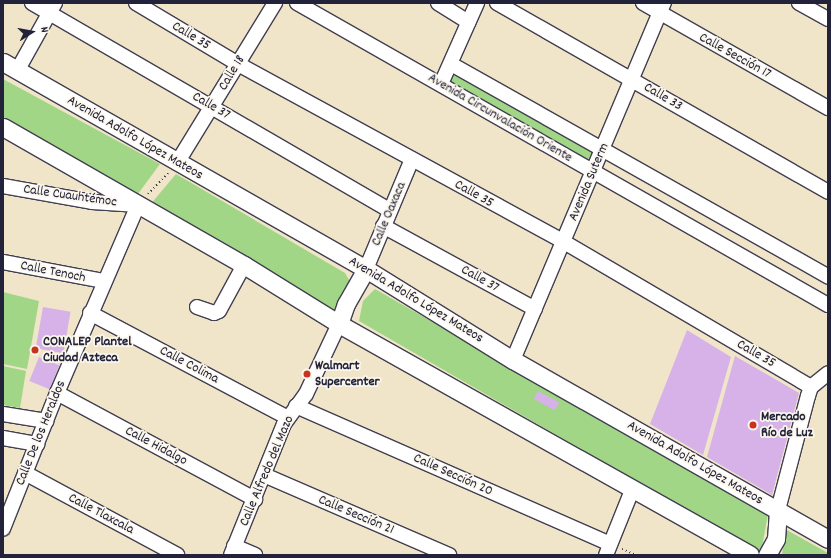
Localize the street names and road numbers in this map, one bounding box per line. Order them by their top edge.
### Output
street label: Calle 35 [169,18,213,54]
street label: Calle Sección 17 [696,29,774,83]
street label: Calle 18 [215,52,249,94]
street label: Avenida Circunvalación Oriente [425,70,575,166]
street label: Calle 33 [641,79,685,115]
street label: Calle 37 [189,88,233,124]
street label: Avenida Adolfo López Mateos [64,92,206,184]
street label: Avenida Suterm [565,140,613,224]
street label: Calle 35 [451,176,497,212]
street label: Calle Oaxaca [368,179,410,249]
street label: Calle Cuauhtémoc [22,181,118,211]
street label: Avenida Adolfo López Mateos [345,253,487,347]
street label: Calle Tenoch [19,257,87,287]
street label: Calle 37 [458,262,502,296]
street label: Calle 35 [734,336,778,372]
street label: Calle Colima [156,342,222,388]
street label: Calle De los Heraldos [12,378,70,488]
street label: Calle Alfredo del Mazo [236,413,298,529]
street label: Avenida Adolfo López Mateos [624,417,766,509]
street label: Calle Hidalgo [122,423,190,469]
street label: Calle Sección 20 [411,450,495,500]
street label: Calle Tlaxcala [65,490,137,538]
street label: Calle Sección 21 [316,491,396,539]

